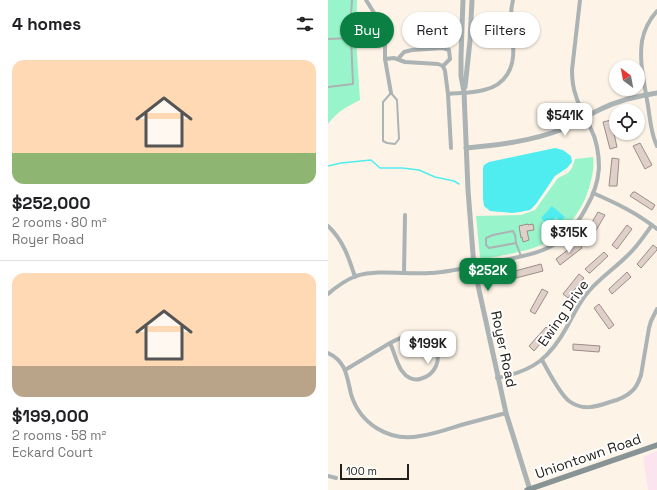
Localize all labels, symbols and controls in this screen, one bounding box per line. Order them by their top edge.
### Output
chip: Buy [340,12,394,48]
chip: Rent [402,12,462,48]
chip: Filters [470,12,540,48]
text: 4 homes [12,13,81,35]
icon: filters [294,13,316,35]
north arrow [609,60,645,96]
map controls [609,60,645,140]
icon: home [128,86,200,158]
pin: $541K [537,103,593,137]
button: locate [609,104,645,140]
text: $541K [546,107,584,124]
text: $252,000 [12,192,90,214]
text: 2 rooms · 80 m² [12,214,107,231]
pin: $315K [541,220,597,254]
text: $315K [550,224,588,241]
text: Royer Road [12,231,84,248]
pin: $252K [460,258,516,292]
text: $252K [468,262,508,279]
street label: Ewing Drive [533,276,593,350]
icon: home [128,299,200,371]
street label: Royer Road [487,309,521,389]
pin: $199K [400,331,456,365]
text: $199K [409,335,447,352]
text: $199,000 [12,405,89,427]
text: 2 rooms · 58 m² [12,427,106,444]
street label: Uniontown Road [533,429,643,483]
text: Eckard Court [12,444,93,461]
scale bar [340,462,409,481]
text: 100 m [346,464,377,478]

